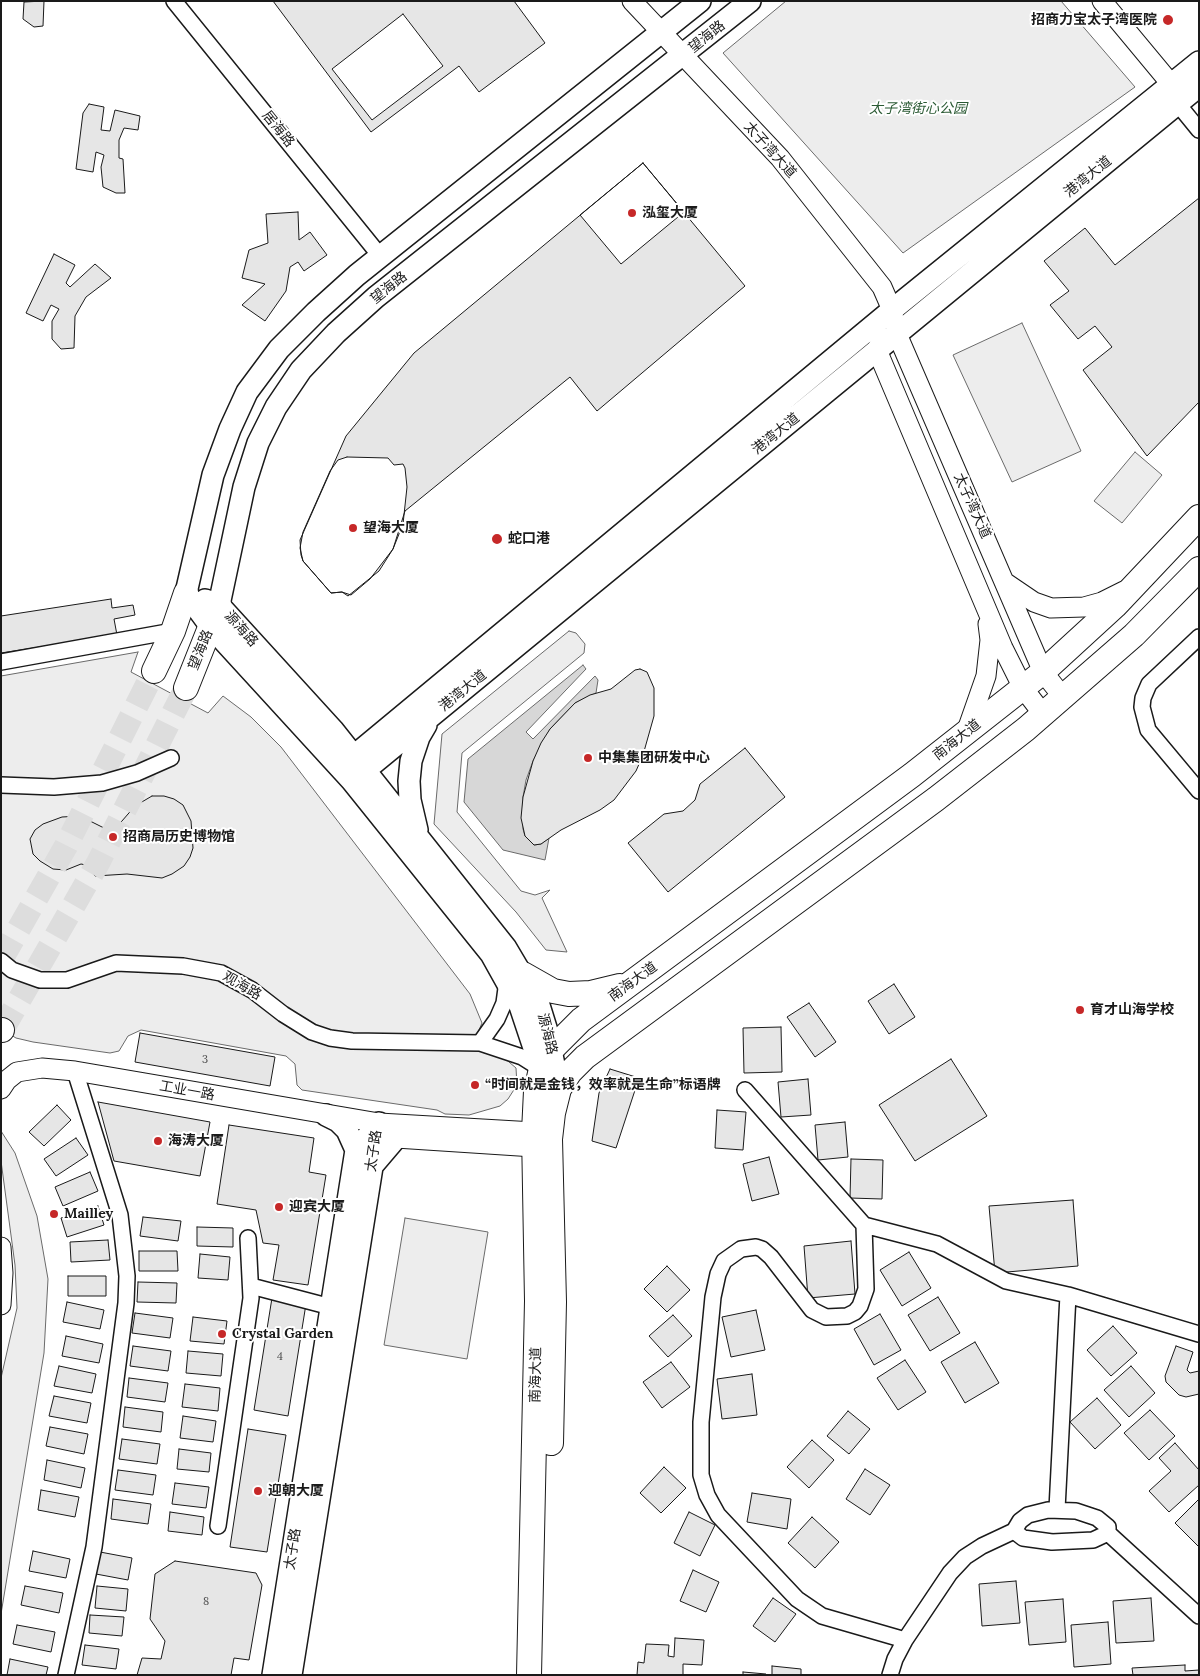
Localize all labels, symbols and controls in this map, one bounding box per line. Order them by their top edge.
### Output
place label: 招商力宝太子湾医院 [1031,12,1157,28]
marker: 招商力宝太子湾医院 [1161,13,1175,27]
street label: 望海路 [685,17,729,57]
park label: 太子湾街心公园 [869,101,967,117]
street label: 居海路 [258,107,298,151]
street label: 太子湾大道 [740,118,800,182]
street label: 港湾大道 [1061,153,1115,201]
place label: 泓玺大厦 [642,205,698,221]
marker: 泓玺大厦 [626,207,638,219]
street label: 望海路 [367,268,411,308]
street label: 港湾大道 [749,410,803,458]
street label: 太子湾大道 [950,471,994,541]
place label: 望海大厦 [363,520,419,536]
marker: 望海大厦 [347,522,359,534]
place label: 蛇口港 [508,531,550,547]
marker: 蛇口港 [490,532,504,546]
street label: 源海路 [221,608,261,650]
street label: 望海路 [185,627,217,673]
street label: 港湾大道 [436,667,490,715]
street label: 南海大道 [930,716,984,764]
place label: 中集集团研发中心 [598,750,710,766]
marker: 中集集团研发中心 [582,752,594,764]
place label: 招商局历史博物馆 [123,829,235,845]
marker: 招商局历史博物馆 [107,831,119,843]
street label: 南海大道 [605,959,661,1005]
street label: 观海路 [220,968,264,1004]
place label: 育才山海学校 [1090,1002,1174,1018]
marker: 育才山海学校 [1074,1004,1086,1016]
street label: 源海路 [534,1012,560,1056]
house number: 3 [202,1053,208,1067]
place label: “时间就是金钱，效率就是生命”标语牌 [485,1077,721,1093]
street label: 工业一路 [158,1078,216,1104]
marker: “时间就是金钱，效率就是生命”标语牌 [469,1079,481,1091]
street label: 太子路 [363,1129,385,1173]
place label: 海涛大厦 [168,1133,224,1149]
marker: 海涛大厦 [152,1135,164,1147]
place label: 迎宾大厦 [289,1199,345,1215]
marker: 迎宾大厦 [273,1201,285,1213]
place label: Mailley [64,1206,113,1222]
marker: Mailley [48,1208,60,1220]
place label: Crystal Garden [232,1326,334,1342]
marker: Crystal Garden [216,1328,228,1340]
street label: 南海大道 [527,1347,545,1403]
house number: 4 [277,1350,283,1364]
place label: 迎朝大厦 [268,1483,324,1499]
marker: 迎朝大厦 [252,1485,264,1497]
street label: 太子路 [281,1527,305,1571]
house number: 8 [203,1595,209,1609]

